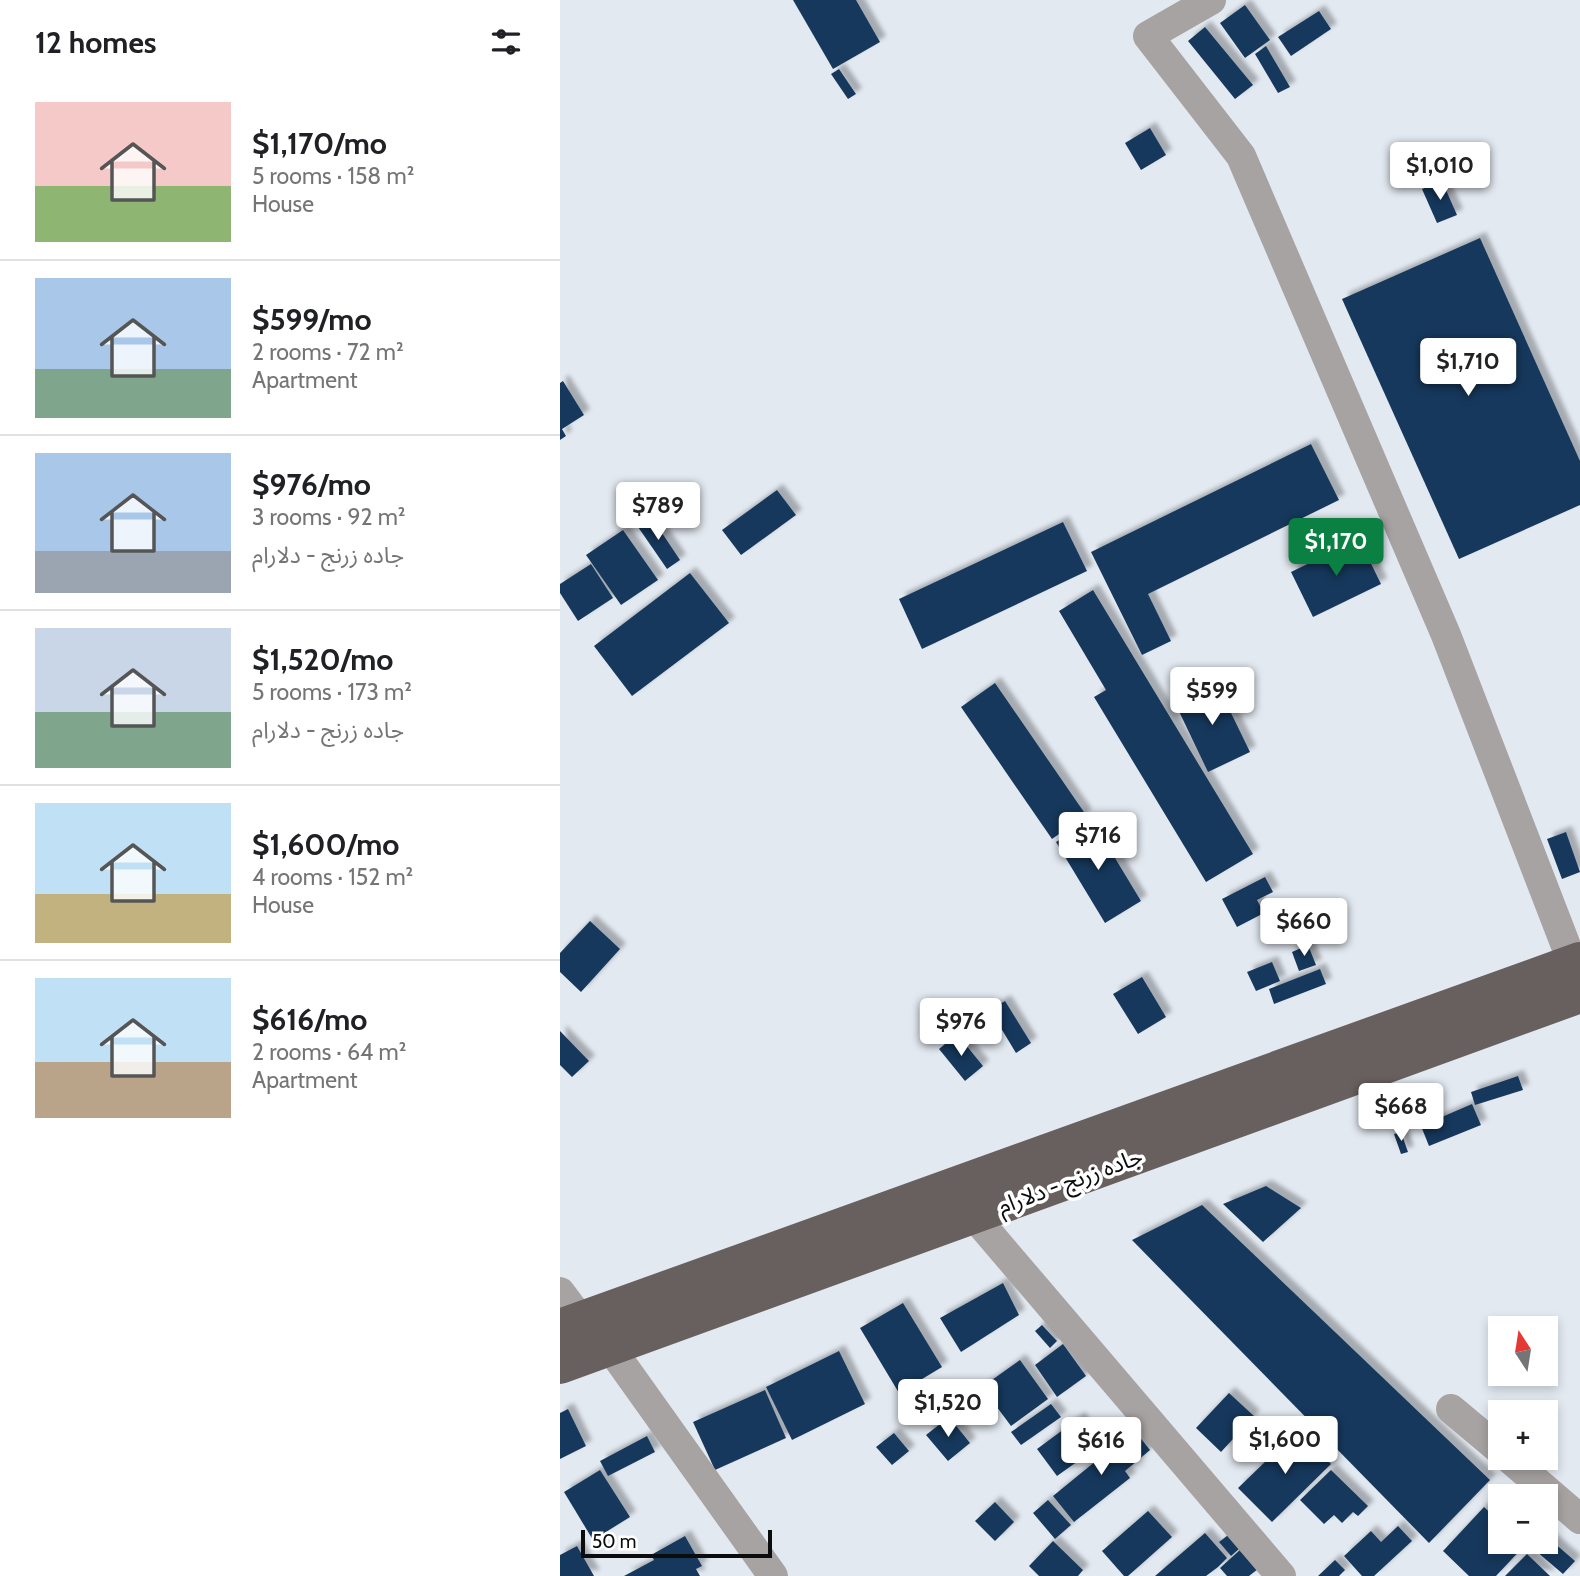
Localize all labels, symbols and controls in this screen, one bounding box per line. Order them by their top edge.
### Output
icon: filters [487,23,525,61]
text: 12 homes [35,24,157,61]
text: $1,170/mo [252,125,387,162]
icon: home [91,130,175,214]
pin: $1,010 [1383,142,1497,202]
text: $1,010 [1406,151,1474,179]
text: 5 rooms · 158 m² [252,162,414,190]
text: House [252,190,314,218]
text: $599/mo [252,301,372,338]
icon: home [91,306,175,390]
text: 2 rooms · 72 m² [252,338,404,366]
pin: $1,710 [1411,338,1525,398]
text: $1,710 [1436,347,1500,375]
text: Apartment [252,366,357,394]
text: $976/mo [252,466,371,503]
icon: home [91,481,175,565]
pin: $789 [617,482,699,542]
text: $789 [632,491,684,519]
text: 3 rooms · 92 m² [252,503,406,531]
pin: $1,170 [1279,518,1393,578]
text: $1,170 [1305,527,1368,555]
text: جاده زرنج - دلارام [252,541,404,569]
text: $1,520/mo [252,641,393,678]
icon: home [91,656,175,740]
pin: $599 [1171,668,1253,727]
text: $599 [1186,676,1238,704]
text: 5 rooms · 173 m² [252,678,412,706]
text: جاده زرنج - دلارام [252,716,404,744]
pin: $716 [1057,812,1139,872]
text: $716 [1075,821,1121,849]
text: $1,600/mo [252,826,399,863]
icon: home [91,831,175,915]
text: 4 rooms · 152 m² [252,863,413,891]
text: House [252,891,314,919]
pin: $660 [1263,898,1345,958]
text: $660 [1276,907,1332,935]
pin: $976 [920,998,1002,1058]
text: $616/mo [252,1001,367,1038]
icon: home [91,1006,175,1090]
text: $976 [936,1007,986,1035]
text: 2 rooms · 64 m² [252,1038,406,1066]
text: Apartment [252,1066,357,1094]
pin: $668 [1360,1084,1442,1143]
text: $668 [1374,1092,1428,1120]
street label: جاده زرنج - دلارام [994,1142,1148,1224]
north arrow [1488,1316,1558,1386]
map controls [1488,1316,1558,1554]
pin: $1,520 [891,1380,1005,1439]
text: $1,520 [914,1388,982,1416]
button: + [1488,1400,1558,1470]
pin: $1,600 [1228,1416,1342,1476]
pin: $616 [1060,1418,1142,1477]
text: $1,600 [1249,1425,1321,1453]
text: $616 [1077,1426,1125,1454]
button: − [1488,1484,1558,1554]
scale bar [581,1527,772,1559]
text: 50 m [592,1530,636,1553]

